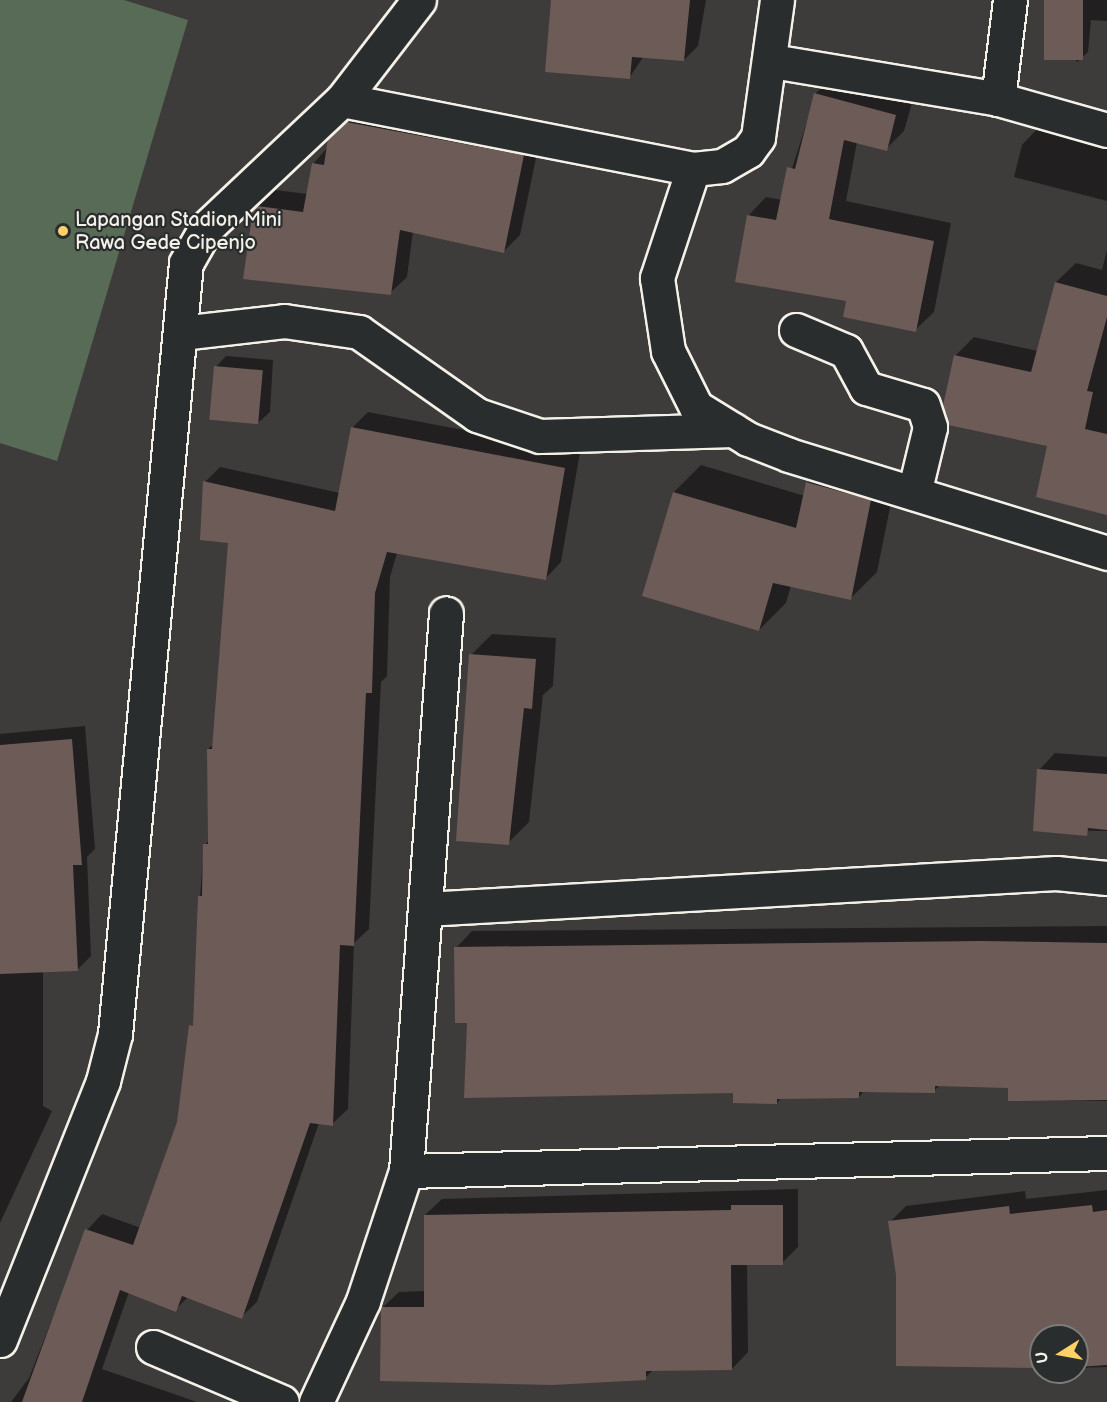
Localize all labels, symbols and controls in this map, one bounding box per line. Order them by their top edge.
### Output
place label: Lapangan Stadion Mini Rawa Gede Cipenjo [75,208,282,255]
marker: Lapangan Stadion Mini Rawa Gede Cipenjo [56,224,70,238]
north arrow [1029,1324,1089,1384]
text: U [1032,1350,1053,1365]

